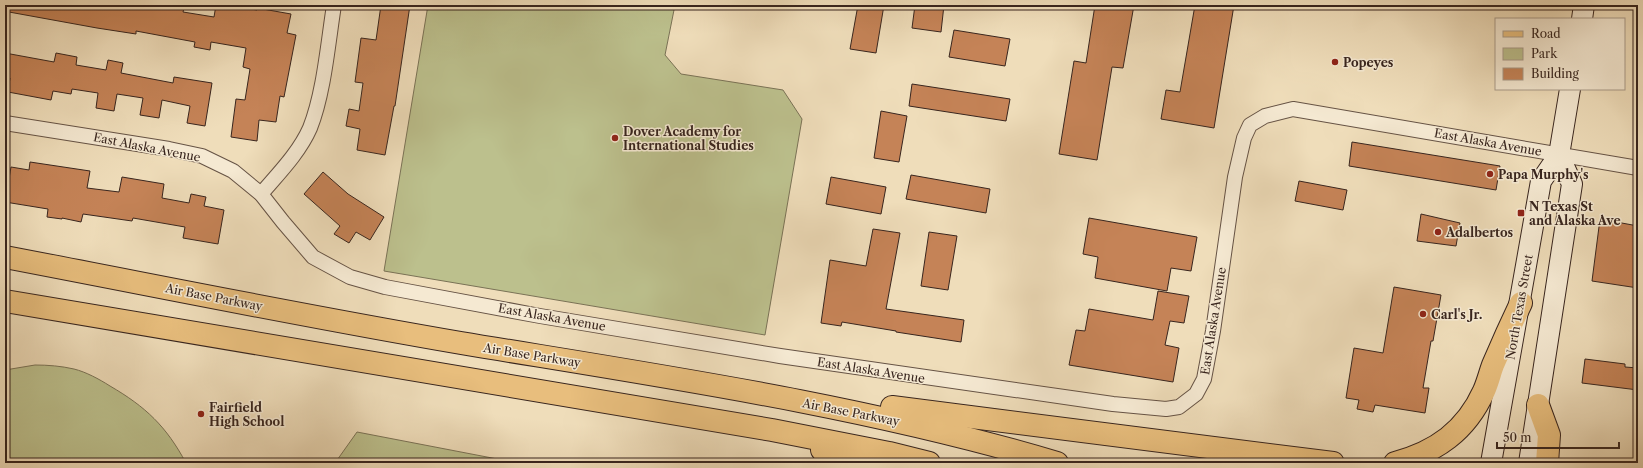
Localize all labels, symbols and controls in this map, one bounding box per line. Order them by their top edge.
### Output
legend [1495,18,1625,90]
text: Road [1531,26,1561,41]
text: Park [1531,46,1558,61]
place label: Popeyes [1343,55,1394,70]
marker: Popeyes [1330,57,1340,67]
text: Building [1531,66,1579,81]
place label: Dover Academy for International Studies [623,124,754,153]
street label: East Alaska Avenue [1433,125,1543,159]
street label: East Alaska Avenue [92,129,202,165]
marker: Dover Academy for International Studies [610,133,620,143]
place label: Papa Murphy's [1498,167,1589,182]
marker: Papa Murphy's [1485,169,1495,179]
place label: N Texas St and Alaska Ave [1529,199,1621,228]
marker: N Texas St and Alaska Ave [1516,208,1526,218]
place label: Adalbertos [1445,225,1514,240]
marker: Adalbertos [1433,227,1443,237]
street label: North Texas Street [1502,253,1536,361]
street label: East Alaska Avenue [1197,266,1229,376]
street label: Air Base Parkway [163,280,264,314]
street label: East Alaska Avenue [497,300,607,334]
place label: Carl's Jr. [1431,307,1482,322]
marker: Carl's Jr. [1418,309,1428,319]
street label: Air Base Parkway [481,340,582,370]
street label: East Alaska Avenue [816,354,926,386]
street label: Air Base Parkway [800,395,901,429]
place label: Fairfield High School [209,400,284,429]
marker: Fairfield High School [196,409,206,419]
scale bar [1497,424,1619,450]
text: 50 m [1503,430,1532,445]

